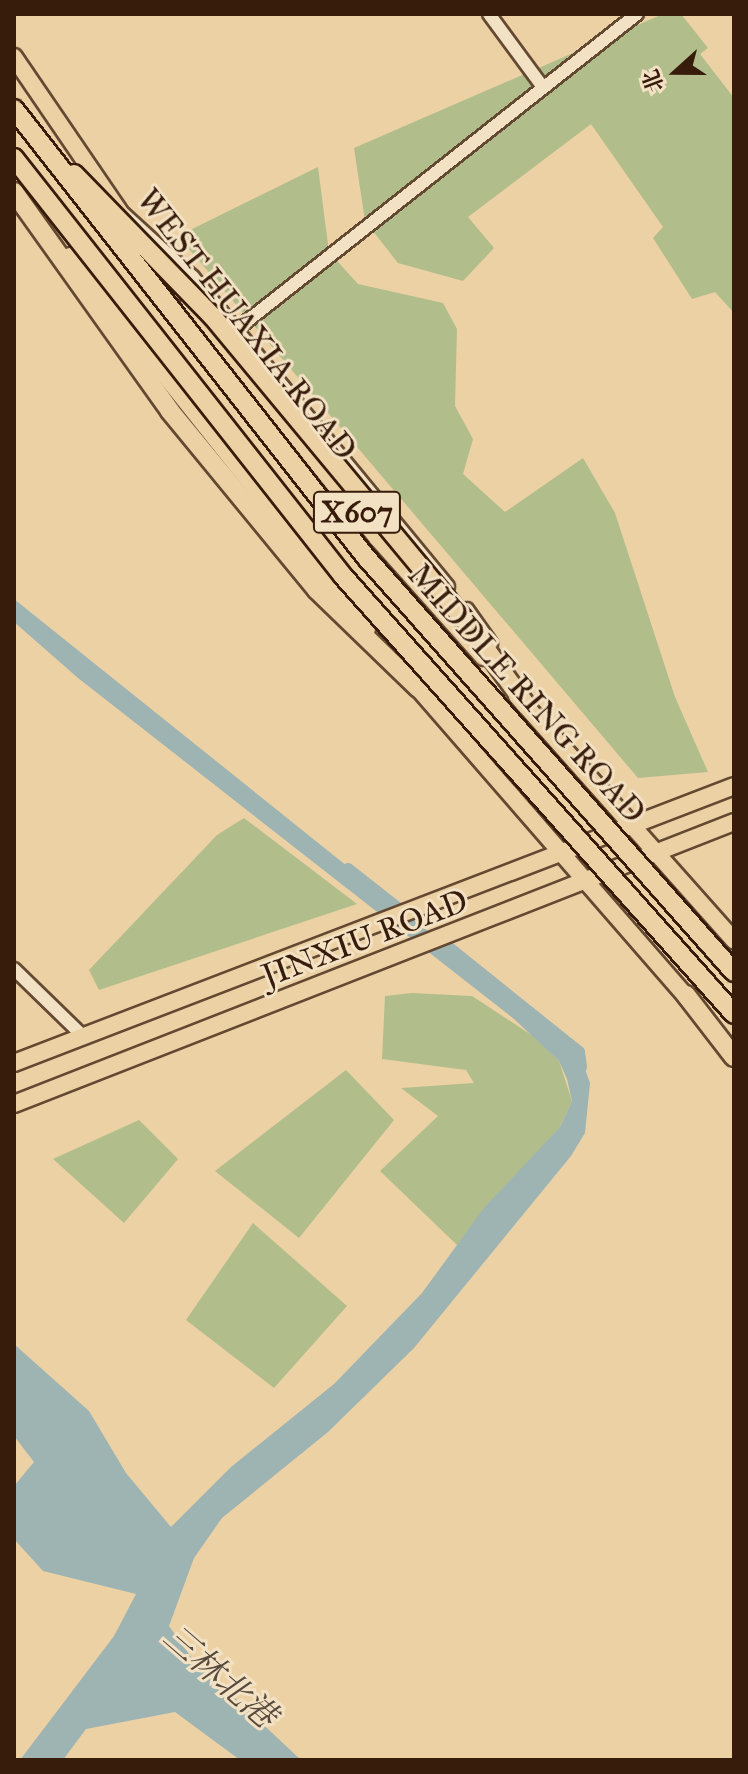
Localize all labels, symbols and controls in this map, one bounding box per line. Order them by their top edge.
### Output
north arrow [636,32,716,112]
text: 北 [637,66,670,96]
street label: WEST HUAXIA ROAD [128,182,364,468]
road number: X607 [311,486,403,538]
street label: MIDDLE RING ROAD [399,556,653,832]
street label: JINXIU ROAD [257,882,473,996]
water label: 三林北港 [155,1616,285,1736]

